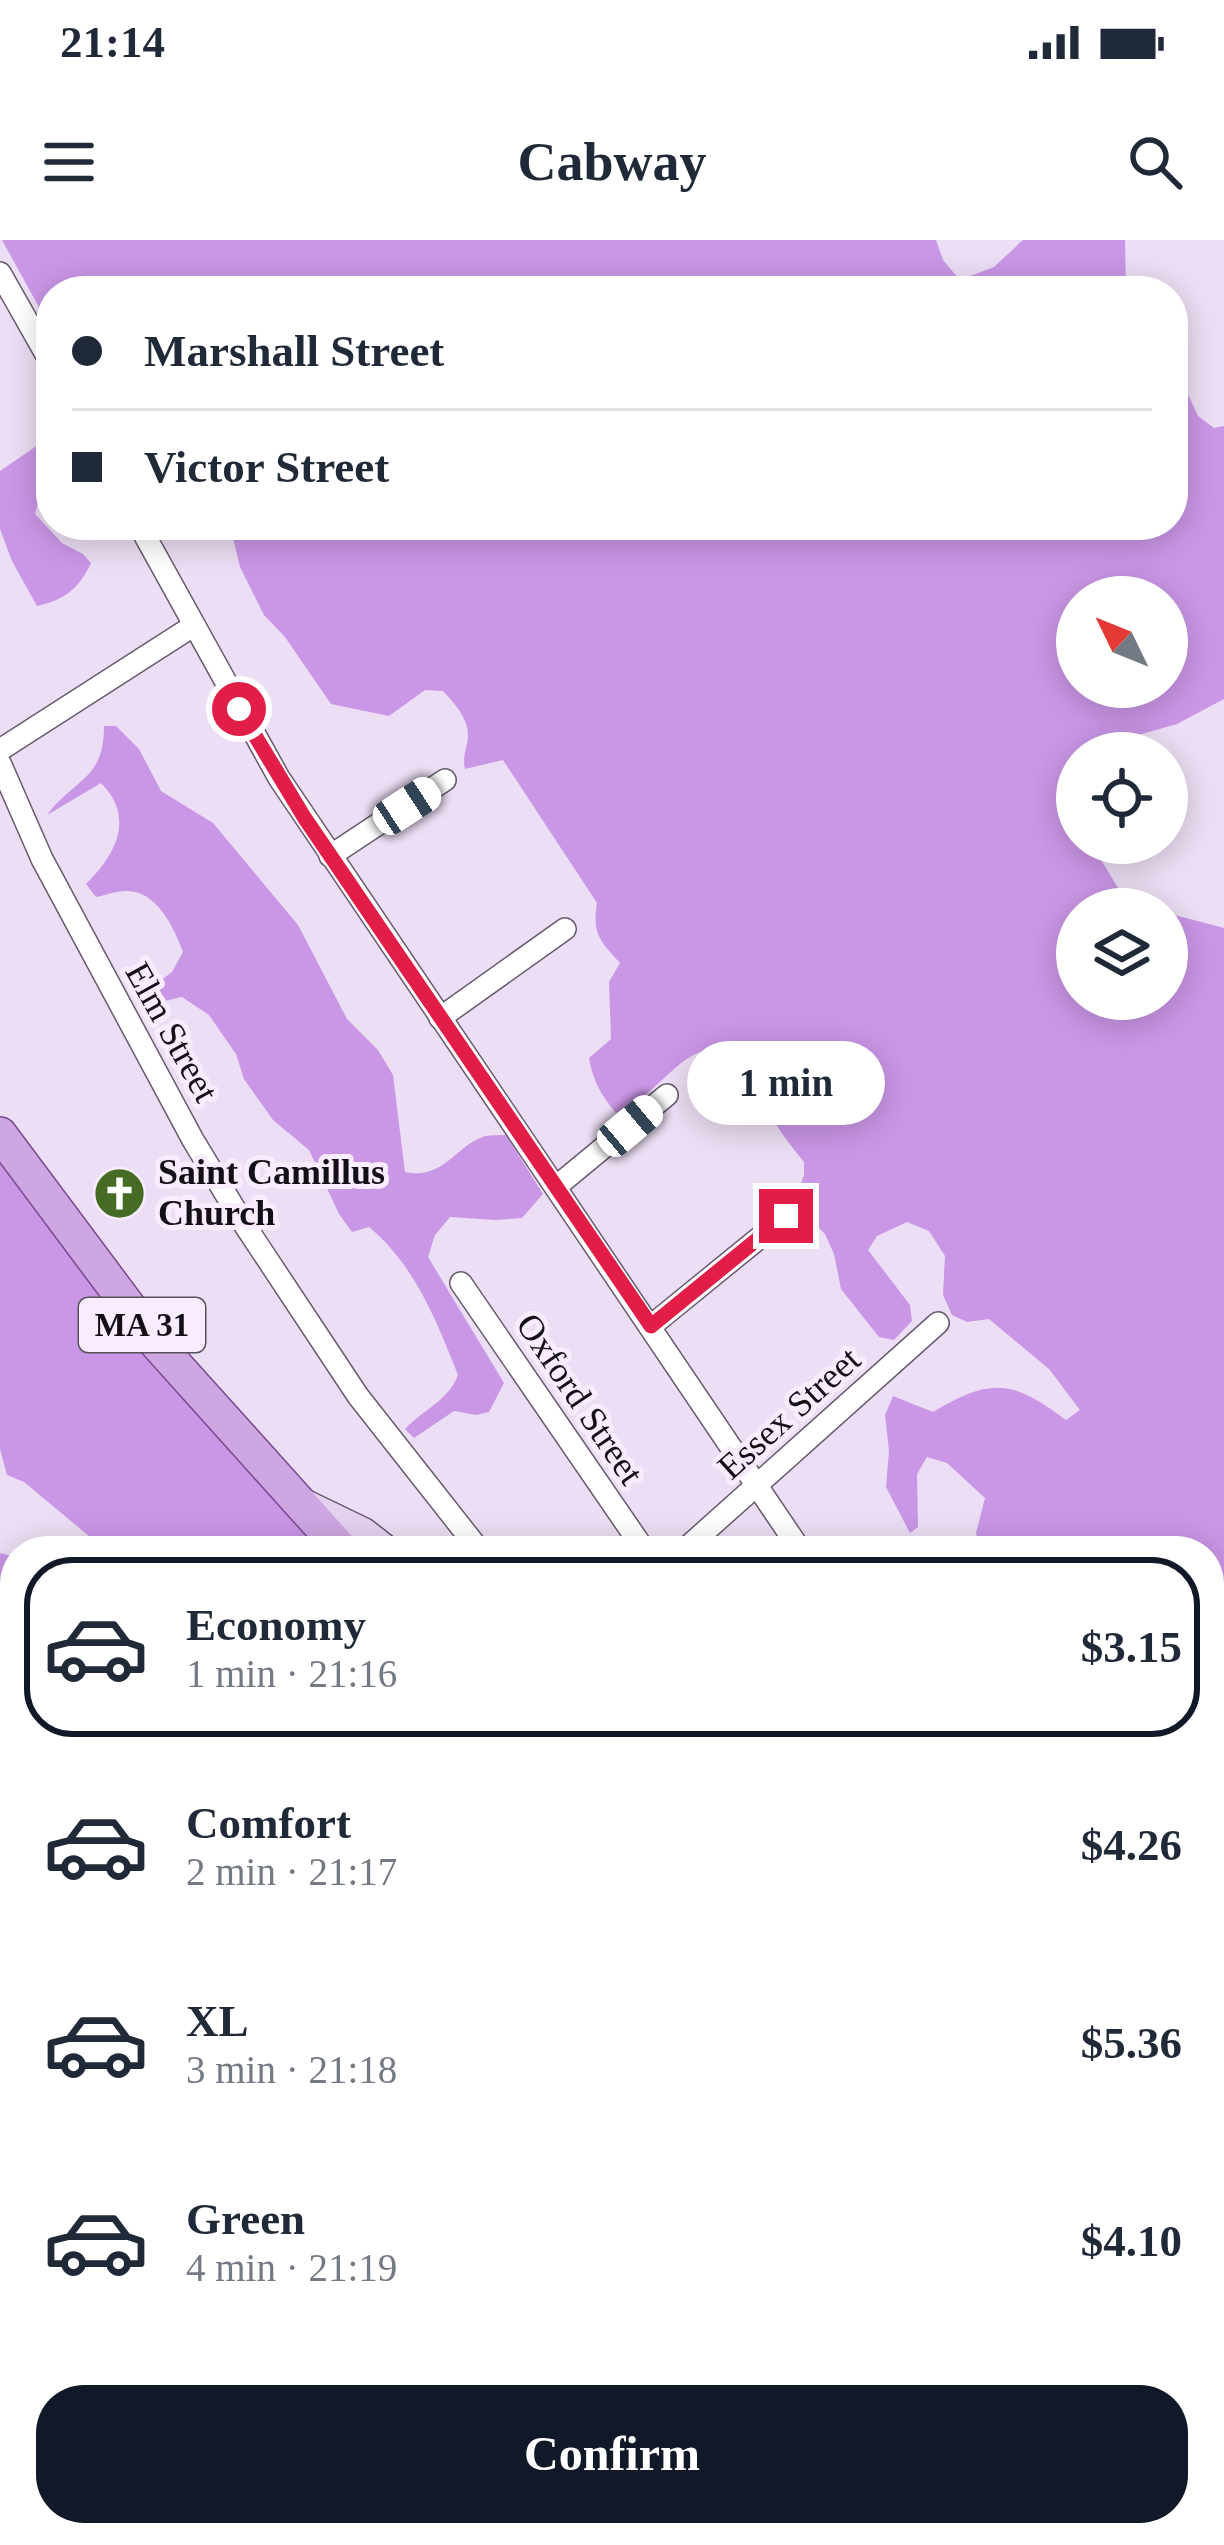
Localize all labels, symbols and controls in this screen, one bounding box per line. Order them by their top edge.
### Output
text: 21:14 [60,17,165,67]
icon: menu [36,129,102,195]
icon: search [1122,129,1188,195]
text: Cabway [517,132,707,192]
text: Marshall Street [144,326,444,376]
text: Victor Street [144,442,389,492]
north arrow [1056,576,1188,708]
map controls [1056,576,1188,1020]
route start [212,682,266,736]
button: locate [1056,732,1188,864]
car [367,771,447,841]
button: layers [1056,888,1188,1020]
street label: Elm Street [117,955,227,1109]
callout: 1 min [687,1042,885,1126]
text: 1 min [739,1061,833,1104]
car [591,1089,669,1163]
place label: Saint Camillus Church [158,1152,385,1233]
church icon: Saint Camillus Church [91,1165,147,1221]
route end [759,1189,813,1243]
road number: MA 31 [79,1298,205,1352]
street label: Oxford Street [508,1306,652,1492]
street label: Essex Street [710,1339,868,1487]
icon: car [42,1593,150,1701]
text: Economy [186,1600,366,1650]
text: $3.15 [1081,1622,1182,1672]
text: 1 min · 21:16 [186,1652,397,1695]
icon: car [42,1791,150,1899]
text: Comfort [186,1798,351,1848]
text: $4.26 [1081,1820,1182,1870]
text: 2 min · 21:17 [186,1850,397,1893]
icon: car [42,1989,150,2097]
text: XL [186,1996,249,2046]
text: $5.36 [1081,2018,1182,2068]
text: 3 min · 21:18 [186,2048,397,2091]
icon: car [42,2187,150,2295]
text: Green [186,2194,305,2244]
text: $4.10 [1081,2216,1182,2266]
text: 4 min · 21:19 [186,2246,397,2289]
button: Confirm [36,2385,1188,2523]

